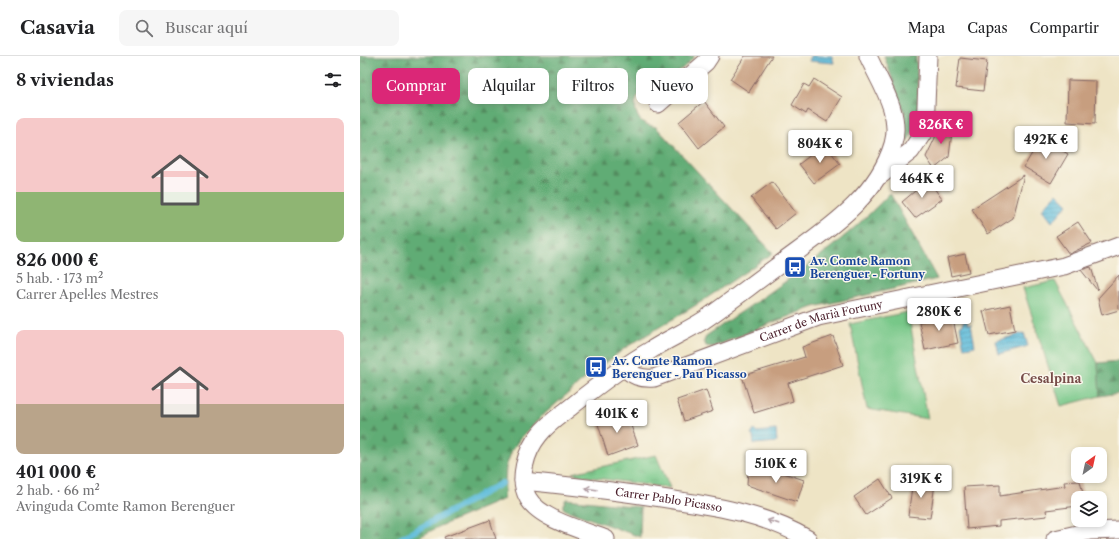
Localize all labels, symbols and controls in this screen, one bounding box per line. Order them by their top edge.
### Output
search box [119,10,399,46]
text: Casavia [20,16,95,39]
icon: search [133,17,155,39]
text: Buscar aquí [165,18,248,37]
text: Mapa [908,19,945,37]
text: Capas [967,19,1008,37]
text: Compartir [1030,19,1099,37]
chip: Comprar [372,68,460,104]
chip: Alquilar [468,68,549,104]
chip: Filtros [557,68,628,104]
chip: Nuevo [636,68,708,104]
icon: filters [322,69,344,91]
text: 8 viviendas [16,70,114,90]
pin: 826K € [908,111,974,145]
text: 826K € [918,116,964,132]
pin: 492K € [1013,126,1079,160]
pin: 804K € [787,130,853,164]
text: 492K € [1024,131,1068,147]
text: 804K € [797,135,843,151]
icon: home [144,144,216,216]
pin: 464K € [889,165,955,199]
text: 464K € [900,170,944,186]
text: 826 000 € [16,250,98,270]
bus stop icon: Av. Comte Ramon Berenguer - Fortuny [782,254,808,280]
place label: Av. Comte Ramon Berenguer - Fortuny [809,254,925,281]
text: 5 hab. · 173 m² [16,270,103,286]
text: Carrer Apel·les Mestres [16,286,158,302]
street label: Carrer de Marià Fortuny [758,297,885,345]
pin: 280K € [906,298,972,332]
text: 280K € [916,303,962,319]
bus stop icon: Av. Comte Ramon Berenguer - Pau Picasso [583,354,609,380]
place label: Av. Comte Ramon Berenguer - Pau Picasso [611,354,747,381]
icon: home [144,356,216,428]
district label: Cesalpina [1020,371,1083,386]
pin: 401K € [584,400,650,434]
text: 401K € [595,405,639,421]
north arrow [1071,447,1107,483]
map controls [1071,447,1107,527]
pin: 510K € [743,450,809,484]
text: 510K € [755,455,797,471]
text: 401 000 € [16,462,96,482]
pin: 319K € [888,465,954,499]
text: 319K € [900,470,942,486]
text: 2 hab. · 66 m² [16,482,100,498]
one-way arrow [585,485,598,493]
street label: Carrer Pablo Picasso [614,485,724,515]
button: layers [1071,491,1107,527]
text: Avinguda Comte Ramon Berenguer [16,498,235,514]
one-way arrow [767,518,780,525]

